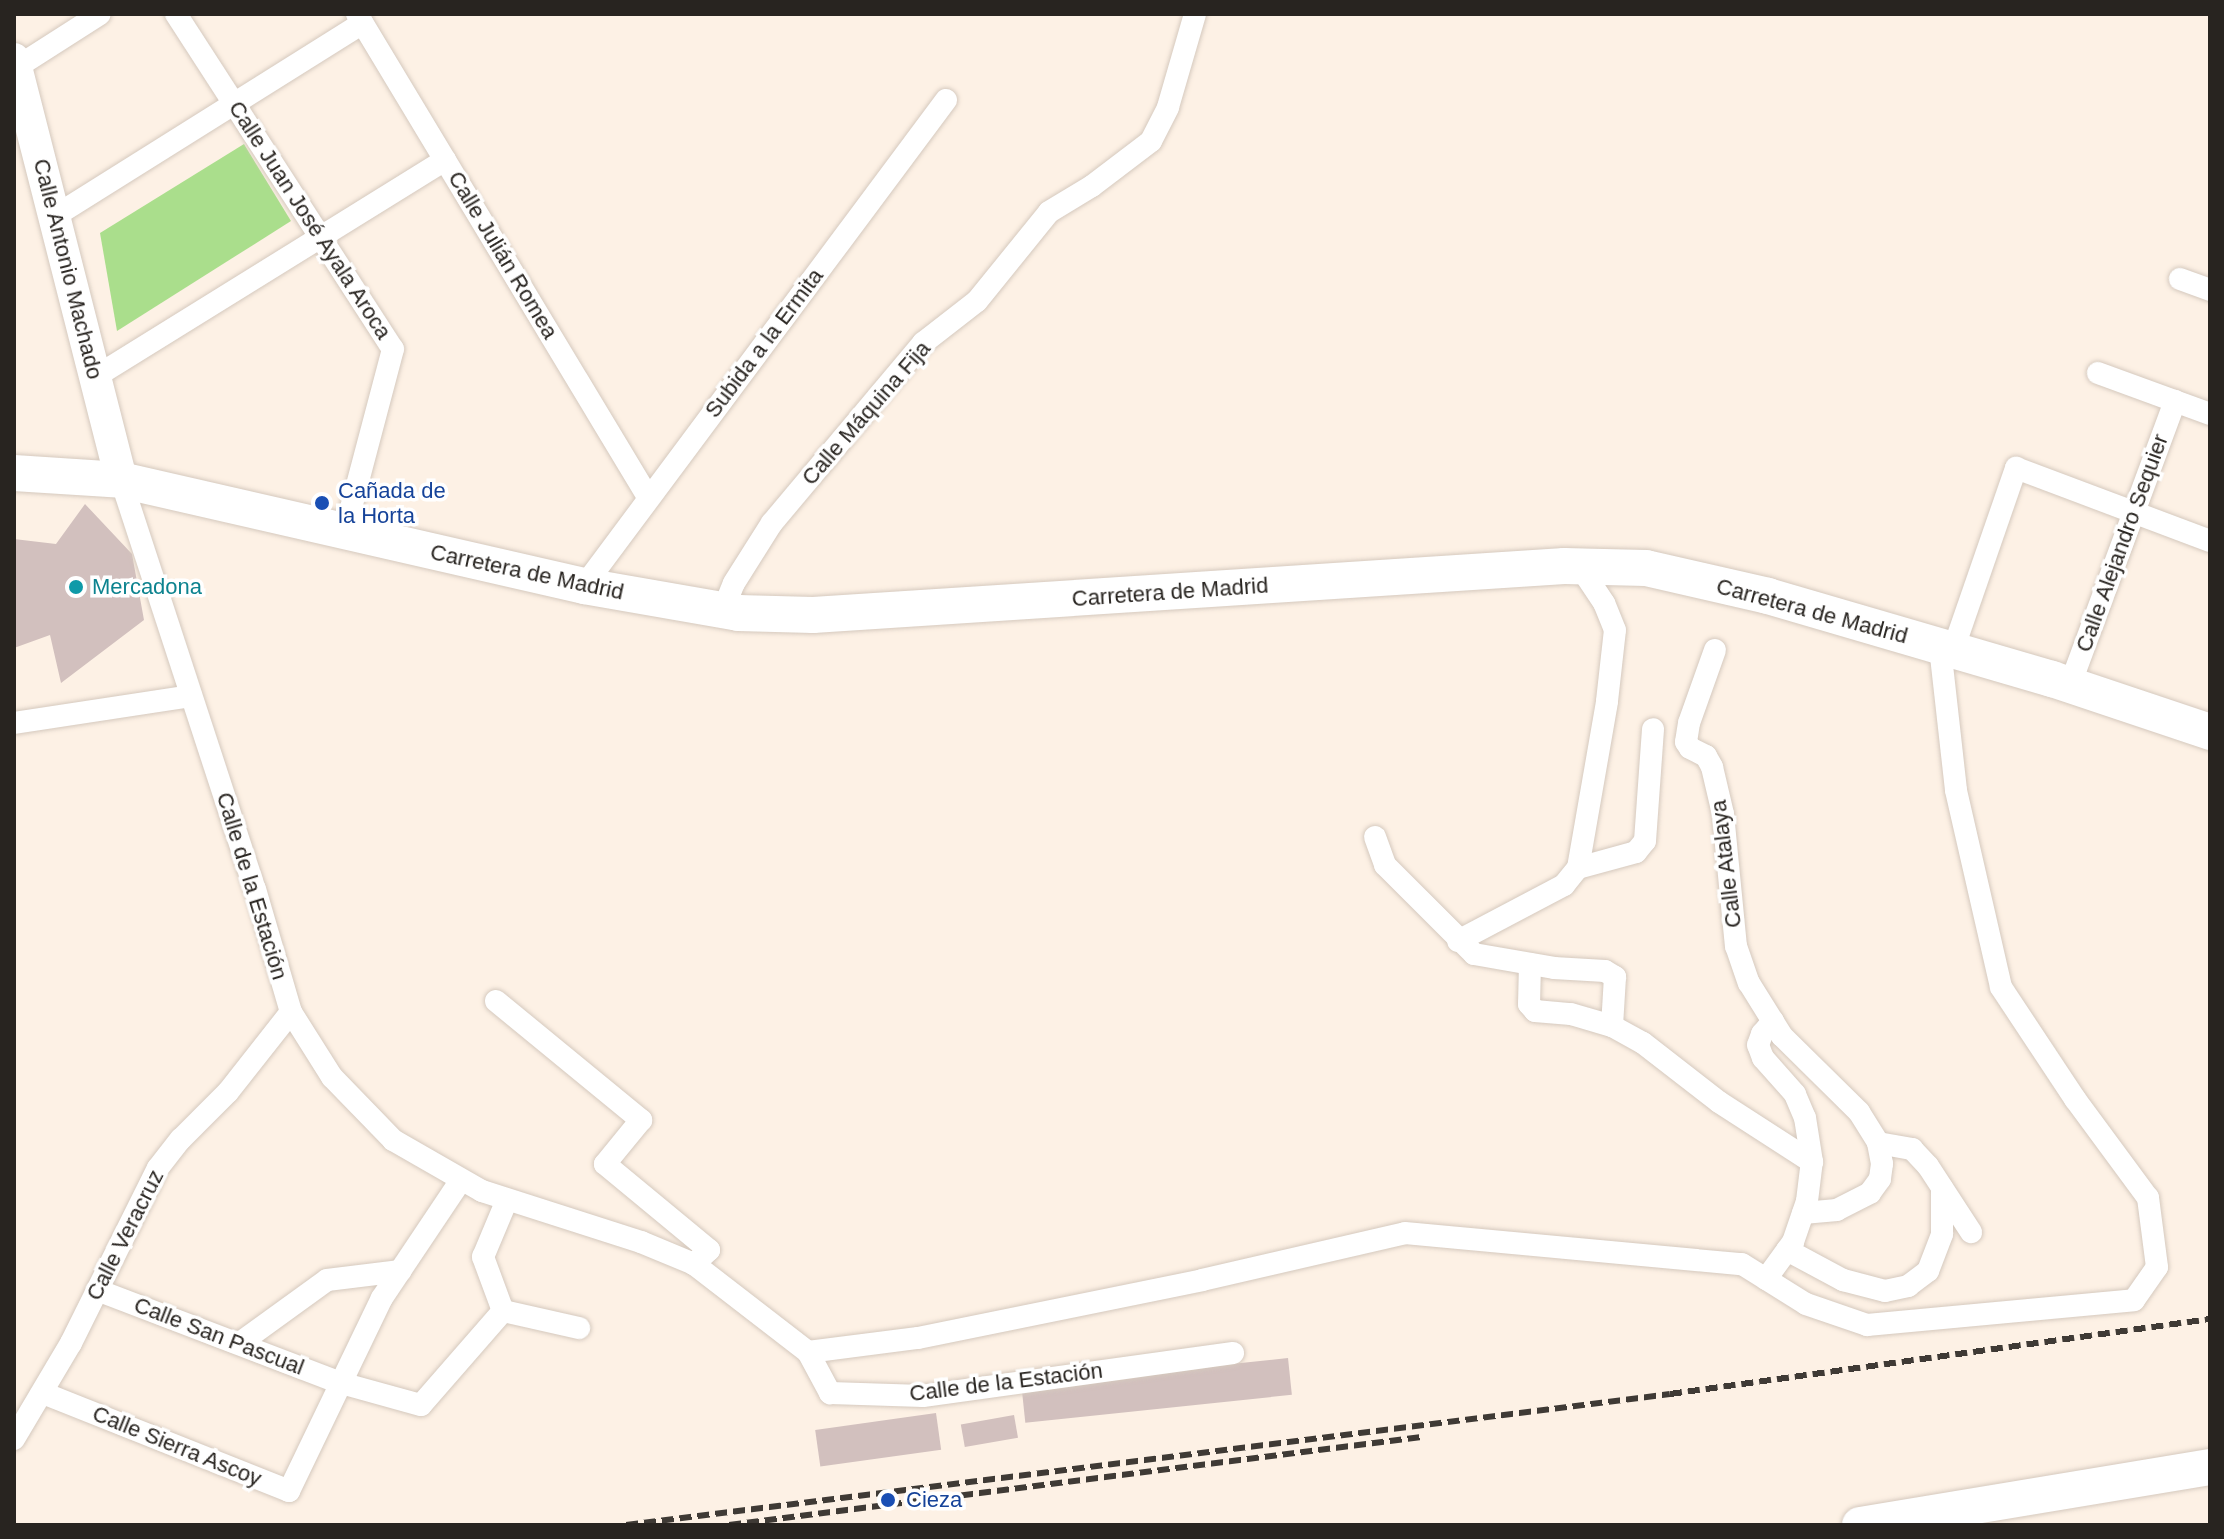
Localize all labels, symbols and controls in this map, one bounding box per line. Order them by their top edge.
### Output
street label: Calle Juan José Ayala Aroca [222,95,398,345]
street label: Calle Antonio Machado [28,155,108,383]
street label: Calle Julián Romea [443,166,563,344]
street label: Subida a la Ermita [699,263,829,423]
street label: Calle Máquina Fija [796,336,936,490]
street label: Calle Alejandro Sequier [2070,430,2174,656]
place label: Cañada de la Horta [338,477,446,528]
marker: Cañada de la Horta [313,494,331,512]
street label: Carretera de Madrid [428,539,626,605]
street label: Carretera de Madrid [1071,572,1269,612]
street label: Carretera de Madrid [1714,573,1910,649]
place label: Mercadona [92,574,202,600]
marker: Mercadona [67,578,85,596]
street label: Calle de la Estación [211,789,293,983]
street label: Calle Atalaya [1705,798,1747,930]
street label: Calle Veracruz [81,1165,169,1305]
street label: Calle San Pascual [130,1291,308,1381]
street label: Calle de la Estación [908,1357,1104,1407]
street label: Calle Sierra Ascoy [88,1400,266,1492]
place label: Cieza [906,1487,962,1513]
marker: Cieza [877,1489,899,1511]

